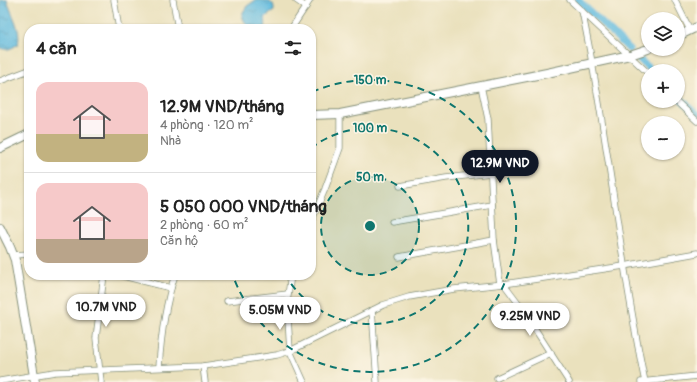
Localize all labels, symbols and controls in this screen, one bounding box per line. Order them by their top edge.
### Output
map controls [641,12,685,160]
button: layers [641,12,685,56]
icon: filters [282,37,304,59]
text: 4 căn [36,38,77,59]
button: + [641,64,685,108]
text: 150 m [354,73,387,88]
text: 12.9M VND/tháng [160,96,284,117]
icon: home [68,98,116,146]
button: − [641,116,685,160]
text: 4 phòng · 120 m² [160,117,253,133]
text: 100 m [353,121,388,136]
text: Nhà [160,133,181,149]
pin: 12.9M VND [454,150,546,184]
text: 12.9M VND [471,155,529,171]
text: 50 m [356,170,384,185]
text: 5 050 000 VND/tháng [160,196,327,217]
icon: home [68,199,116,247]
text: 2 phòng · 60 m² [160,217,248,233]
centre of rings [363,219,377,233]
text: Căn hộ [160,233,198,249]
pin: 10.7M VND [60,294,152,328]
pin: 5.05M VND [234,297,326,331]
text: 10.7M VND [76,299,136,315]
text: 5.05M VND [249,302,311,318]
pin: 9.25M VND [484,303,576,337]
text: 9.25M VND [500,308,560,324]

